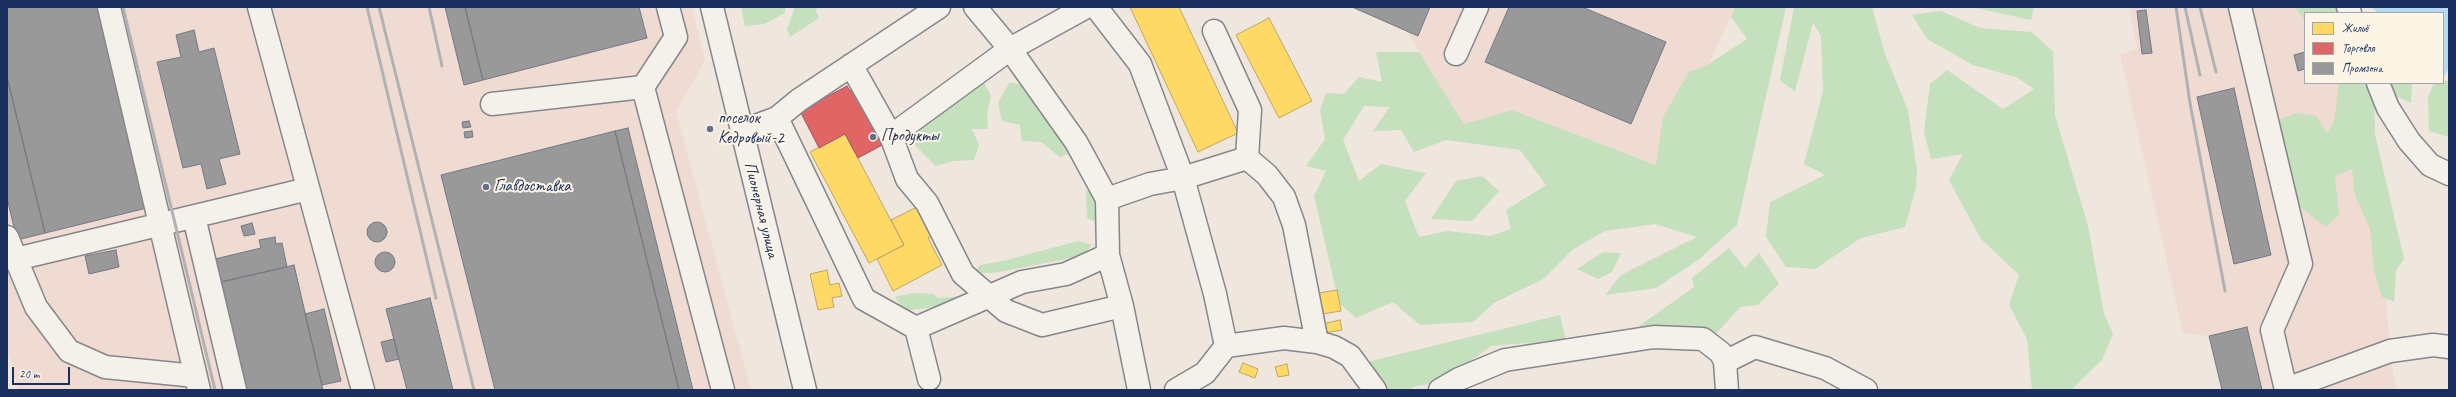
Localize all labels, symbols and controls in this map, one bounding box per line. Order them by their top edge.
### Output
legend [2304,12,2444,84]
text: Жильё [2342,20,2368,36]
text: Торговля [2342,40,2375,56]
text: Промзона [2342,60,2382,76]
place label: поселок Кедровый-2 [718,109,784,149]
marker: поселок Кедровый-2 [705,124,715,134]
place label: Продукты [881,127,939,147]
marker: Продукты [868,132,878,142]
street label: Пионерная улица [739,160,783,260]
place label: Главдоставка [494,177,571,197]
marker: Главдоставка [481,182,491,192]
scale bar [14,359,72,385]
text: 20 m [19,366,39,382]

